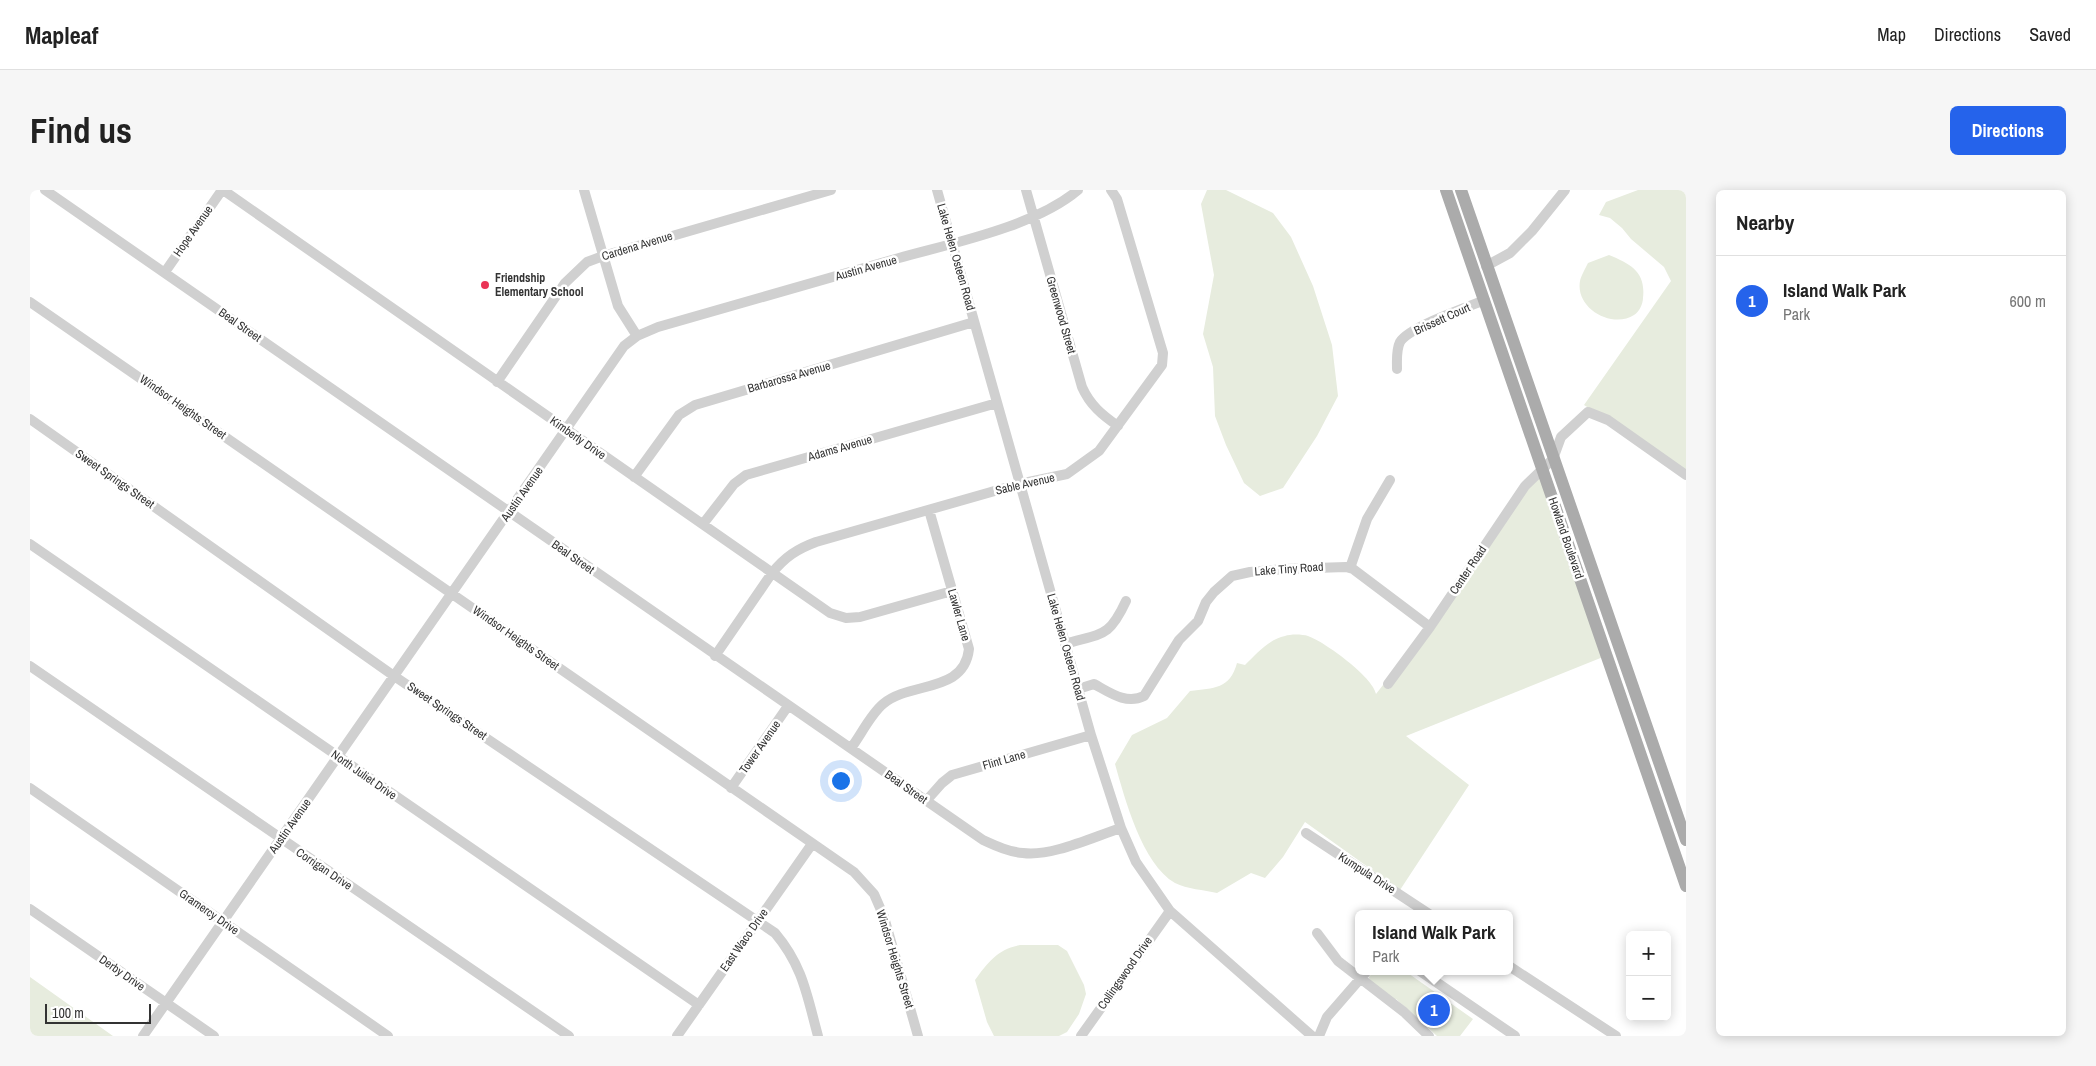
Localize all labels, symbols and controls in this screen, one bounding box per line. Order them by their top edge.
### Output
text: Mapleaf [25,19,98,51]
text: Map [1877,22,1906,47]
text: Directions [1934,22,2001,47]
text: Saved [2029,22,2071,47]
button: Directions [1950,106,2066,155]
text: Find us [30,107,132,154]
street label: Hope Avenue [170,202,216,260]
street label: Lake Helen Osteen Road [933,202,979,312]
text: Nearby [1736,208,1794,237]
street label: Cardena Avenue [600,228,674,264]
street label: Austin Avenue [832,252,899,285]
place label: Friendship Elementary School [495,270,584,300]
street label: Greenwood Street [1042,274,1080,356]
text: Island Walk Park [1783,277,1906,303]
marker: Friendship Elementary School [479,279,491,291]
text: 1 [1748,290,1756,312]
text: 600 m [2010,290,2046,312]
street label: Brissett Court [1411,299,1473,339]
text: Park [1783,303,1810,325]
street label: Beal Street [215,304,265,346]
street label: Barbarossa Avenue [746,357,832,397]
street label: Windsor Heights Street [137,371,230,443]
street label: Kimberly Drive [547,413,609,463]
street label: Adams Avenue [805,431,874,465]
street label: Sweet Springs Street [72,446,158,512]
street label: Austin Avenue [497,463,547,525]
street label: Sable Avenue [994,469,1056,499]
street label: Howland Boulevard [1545,495,1587,581]
street label: Beal Street [548,536,598,578]
street label: Center Road [1446,542,1490,598]
street label: Lake Tiny Road [1254,559,1324,579]
street label: Lawler Lane [944,587,974,643]
street label: Lake Helen Osteen Road [1043,592,1089,702]
street label: Windsor Heights Street [470,602,563,674]
street label: Sweet Springs Street [404,678,490,744]
street label: Tower Avenue [736,717,784,777]
street label: North Juliet Drive [328,746,400,804]
street label: Flint Lane [981,746,1027,774]
street label: Beal Street [881,766,931,808]
your location [828,768,854,794]
street label: Austin Avenue [265,795,315,857]
street label: Corrigan Drive [293,844,355,894]
street label: Kumpula Drive [1335,849,1399,897]
street label: Gramercy Drive [176,886,242,938]
street label: East Waco Drive [716,905,772,975]
street label: Windsor Heights Street [872,908,918,1010]
popup [1355,910,1513,975]
text: Island Walk Park [1372,919,1496,945]
map controls [1626,931,1671,1021]
button: + [1626,931,1671,976]
street label: Collingswood Drive [1094,933,1156,1013]
text: Park [1372,945,1399,967]
street label: Derby Drive [96,951,148,995]
button: − [1626,976,1671,1021]
pin: 1 [1418,991,1450,1029]
scale bar [45,1001,151,1024]
text: 100 m [52,1004,84,1022]

